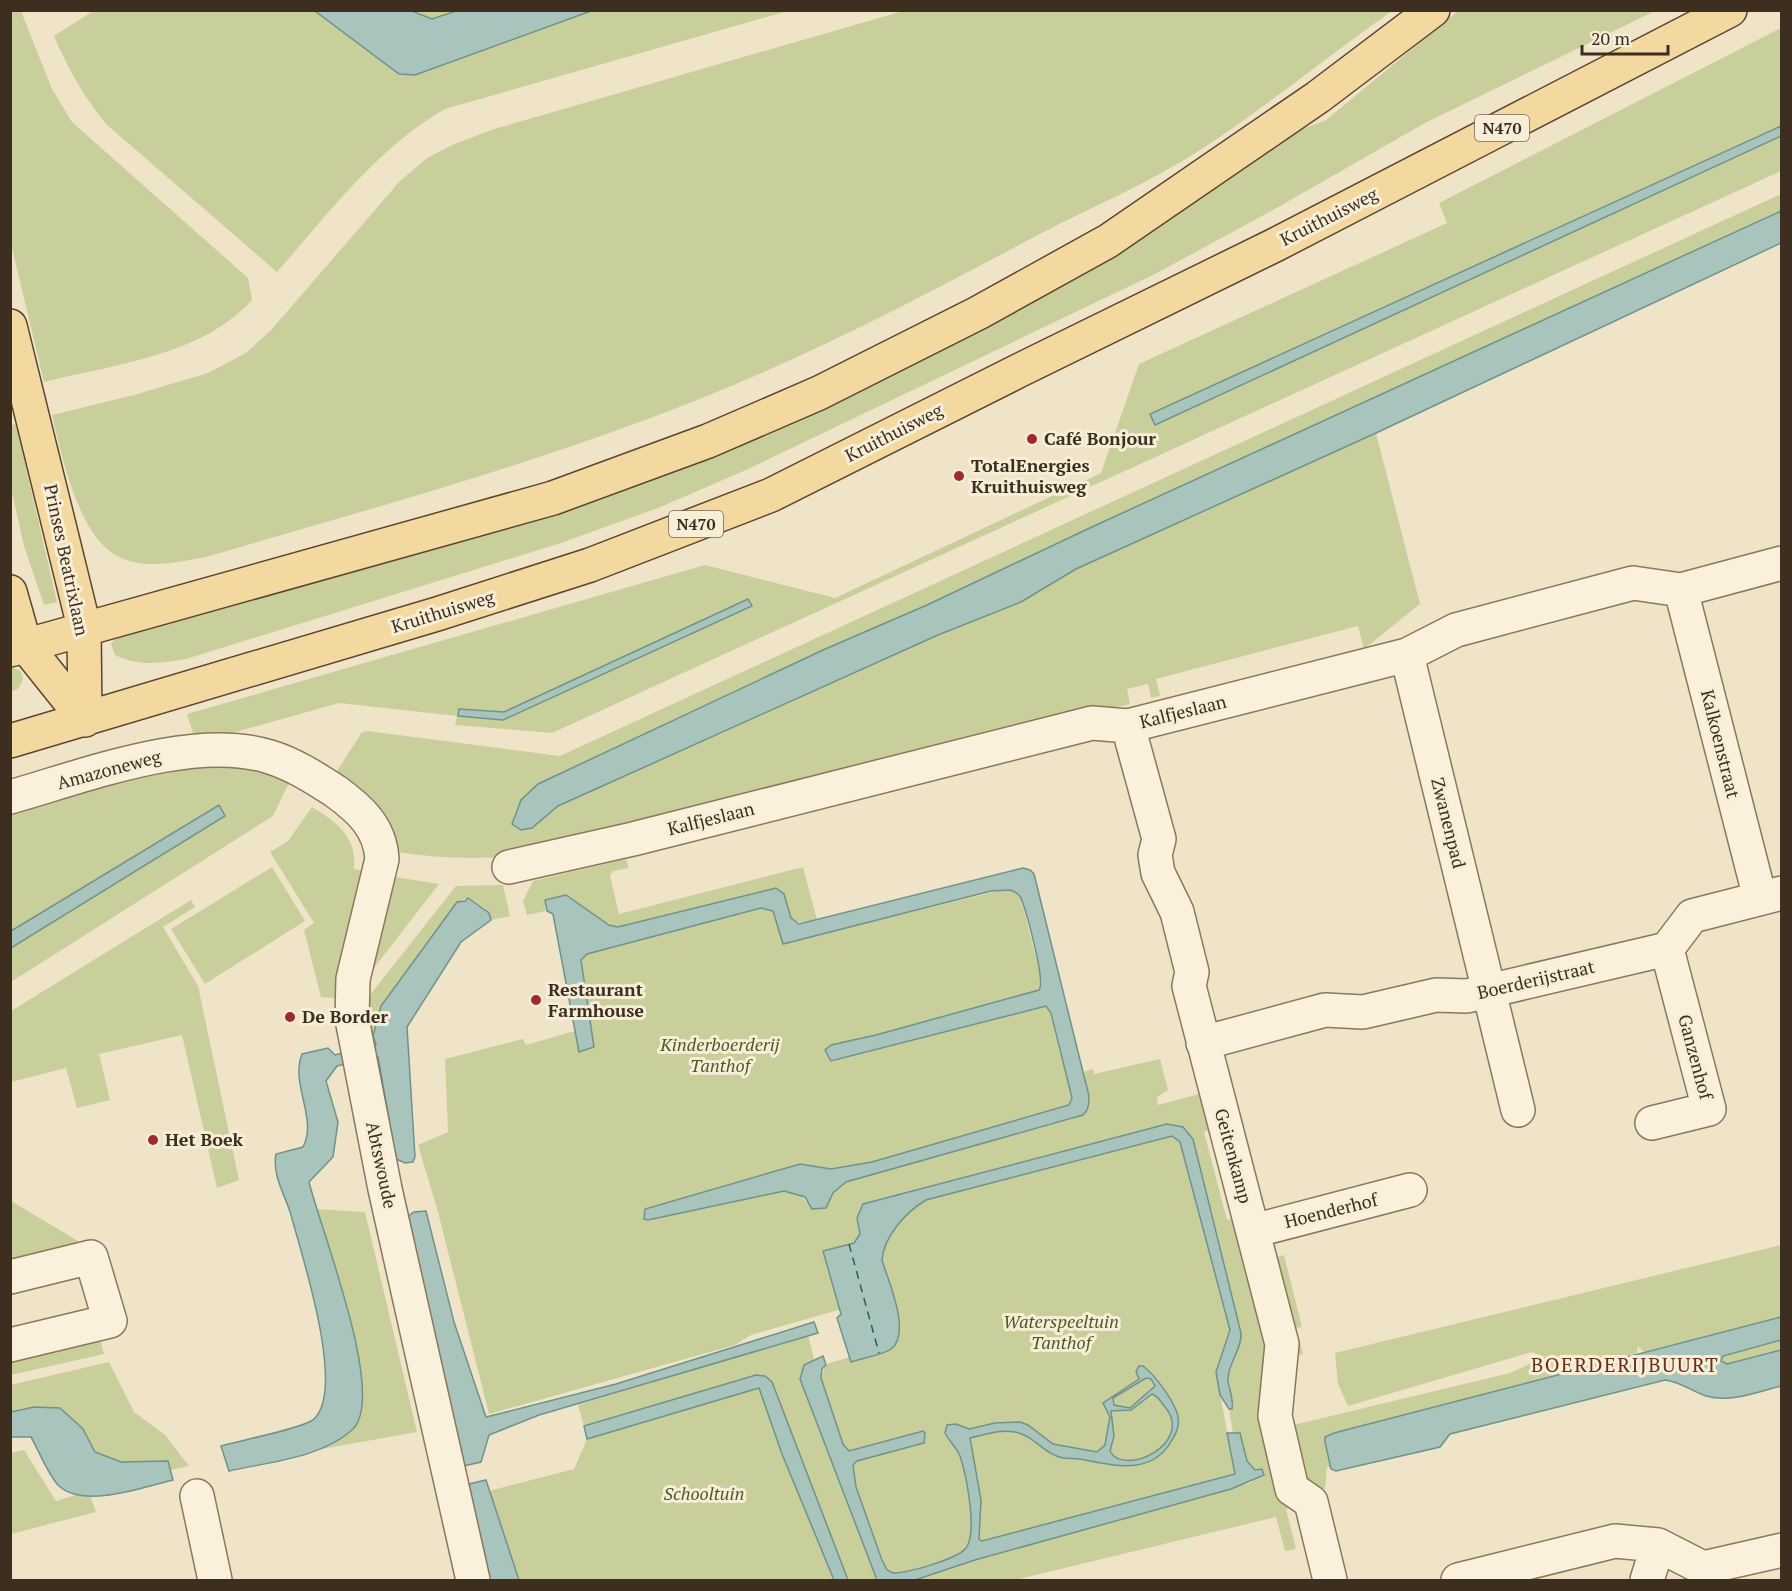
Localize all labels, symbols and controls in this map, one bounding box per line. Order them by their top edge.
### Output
scale bar [1582,18,1668,56]
text: 20 m [1591,26,1631,50]
road number: N470 [1475,115,1529,141]
street label: Kruithuisweg [1276,181,1382,251]
street label: Kruithuisweg [841,397,947,467]
place label: Café Bonjour [1044,426,1156,450]
marker: Café Bonjour [1025,432,1039,446]
place label: TotalEnergies Kruithuisweg [971,453,1090,498]
marker: TotalEnergies Kruithuisweg [952,469,966,483]
street label: Prinses Beatrixlaan [39,482,95,638]
road number: N470 [669,511,723,537]
street label: Kruithuisweg [388,584,498,638]
street label: Kalkoenstraat [1696,687,1746,801]
street label: Kalfjeslaan [1137,689,1229,733]
street label: Amazoneweg [54,744,164,794]
street label: Zwanenpad [1426,775,1472,871]
street label: Kalfjeslaan [665,796,757,840]
street label: Boerderijstraat [1475,954,1597,1004]
place label: Restaurant Farmhouse [548,977,644,1022]
marker: Restaurant Farmhouse [529,993,543,1007]
place label: De Border [302,1004,388,1028]
marker: De Border [283,1010,297,1024]
street label: Ganzenhof [1673,1012,1719,1104]
park label: Kinderboerderij Tanthof [659,1032,780,1077]
street label: Geitenkamp [1210,1106,1258,1206]
street label: Abtswoude [361,1119,403,1211]
place label: Het Boek [165,1127,244,1151]
marker: Het Boek [146,1133,160,1147]
street label: Hoenderhof [1282,1186,1382,1233]
park label: Waterspeeltuin Tanthof [1003,1309,1119,1354]
district label: BOERDERIJBUURT [1531,1351,1719,1378]
park label: Schooltuin [663,1481,745,1505]

